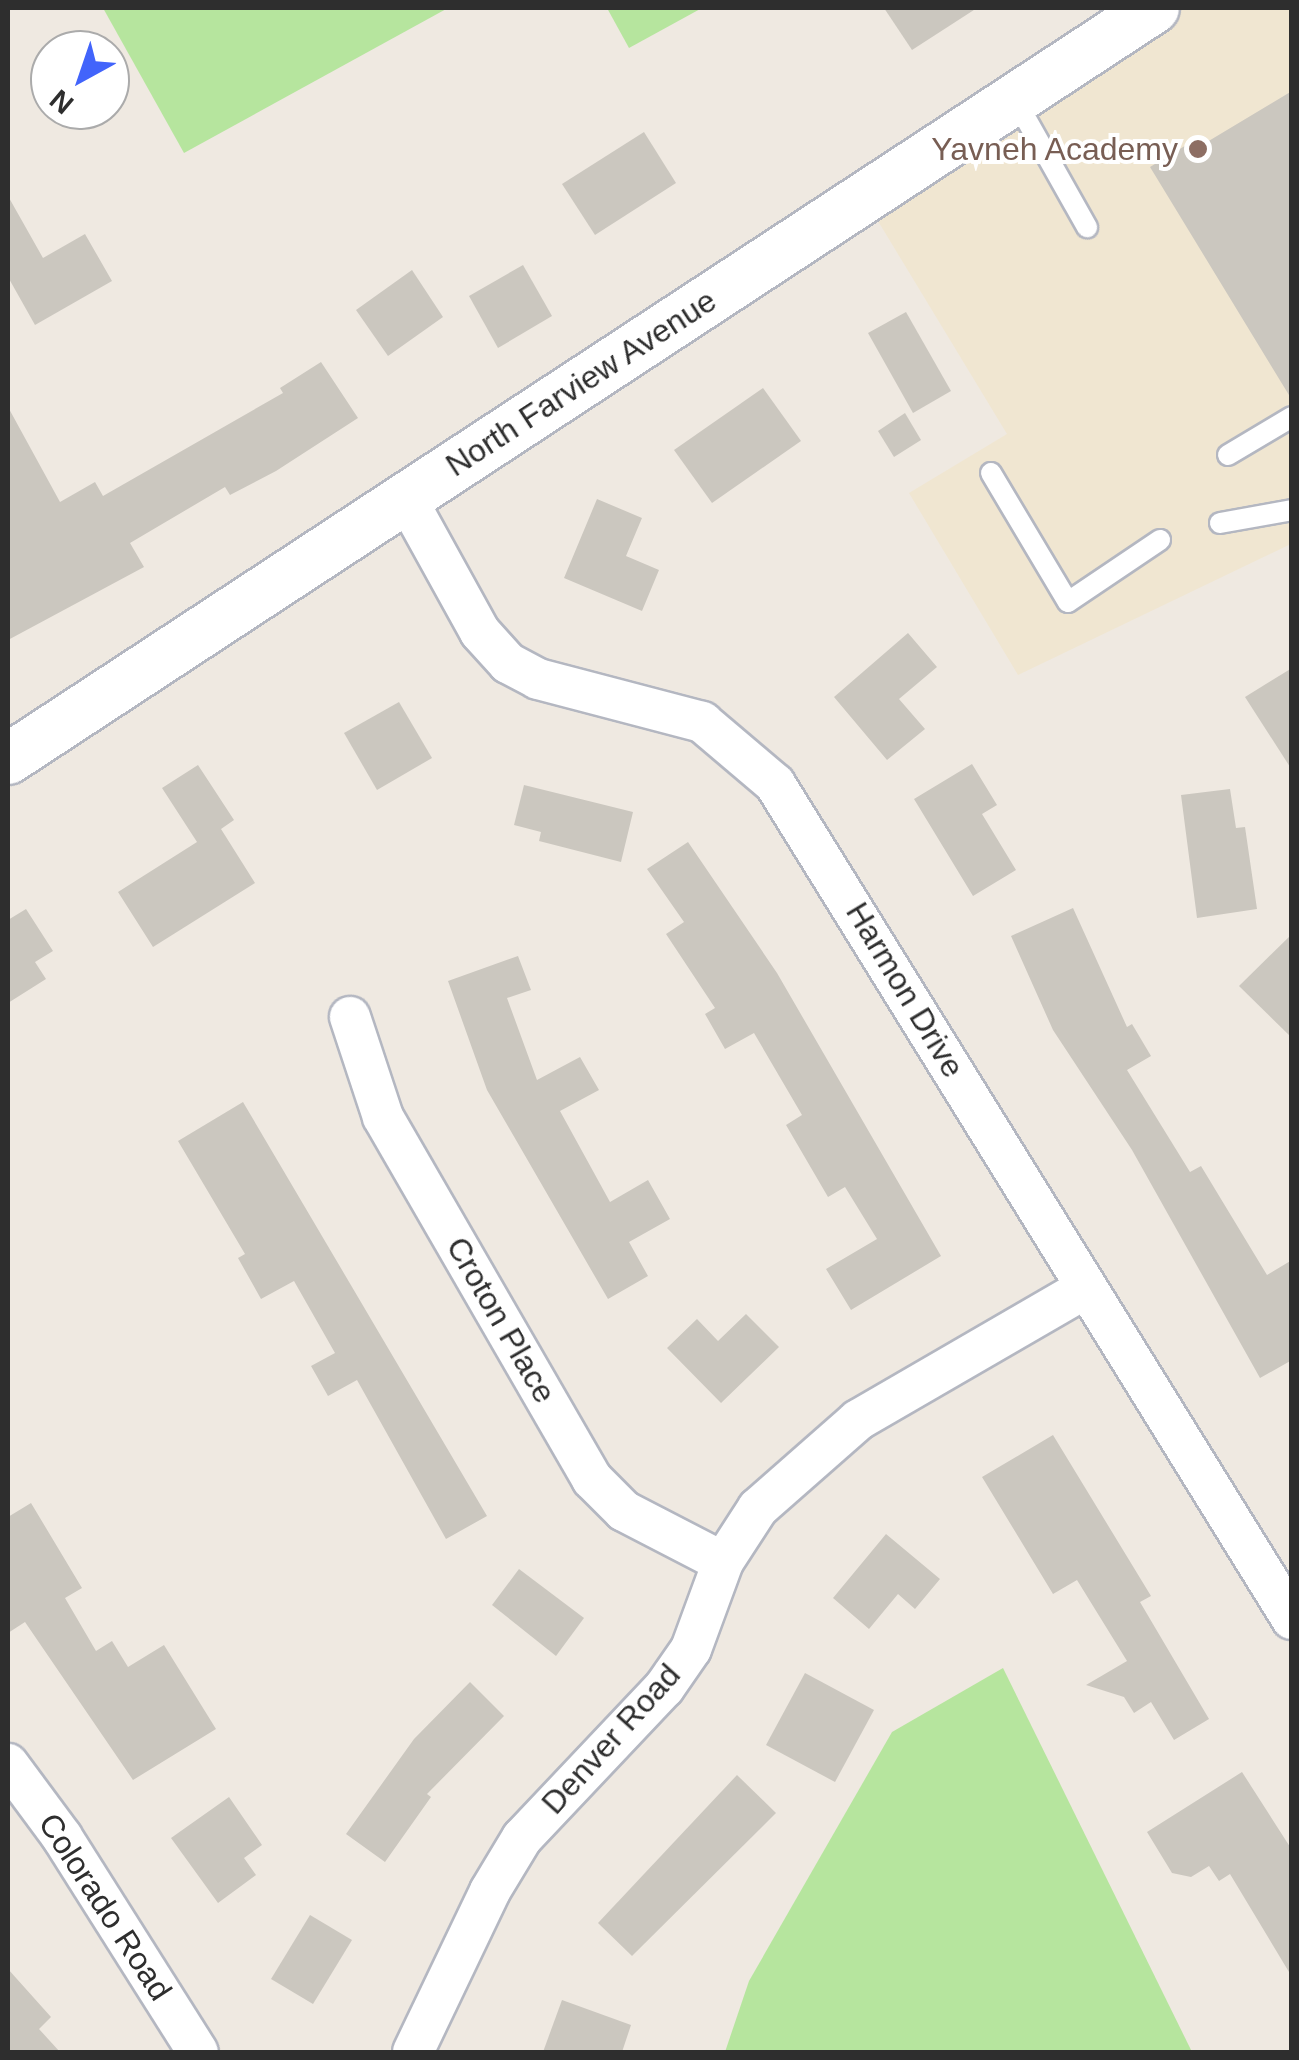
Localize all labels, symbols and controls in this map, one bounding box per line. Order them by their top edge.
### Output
north arrow [30,30,130,130]
text: N [44,83,79,120]
place label: Yavneh Academy [930,130,1178,168]
marker: Yavneh Academy [1187,138,1209,160]
street label: North Farview Avenue [438,281,724,485]
street label: Harmon Drive [838,896,972,1084]
street label: Croton Place [438,1230,564,1410]
street label: Denver Road [534,1656,688,1822]
street label: Colorado Road [30,1806,180,2008]

